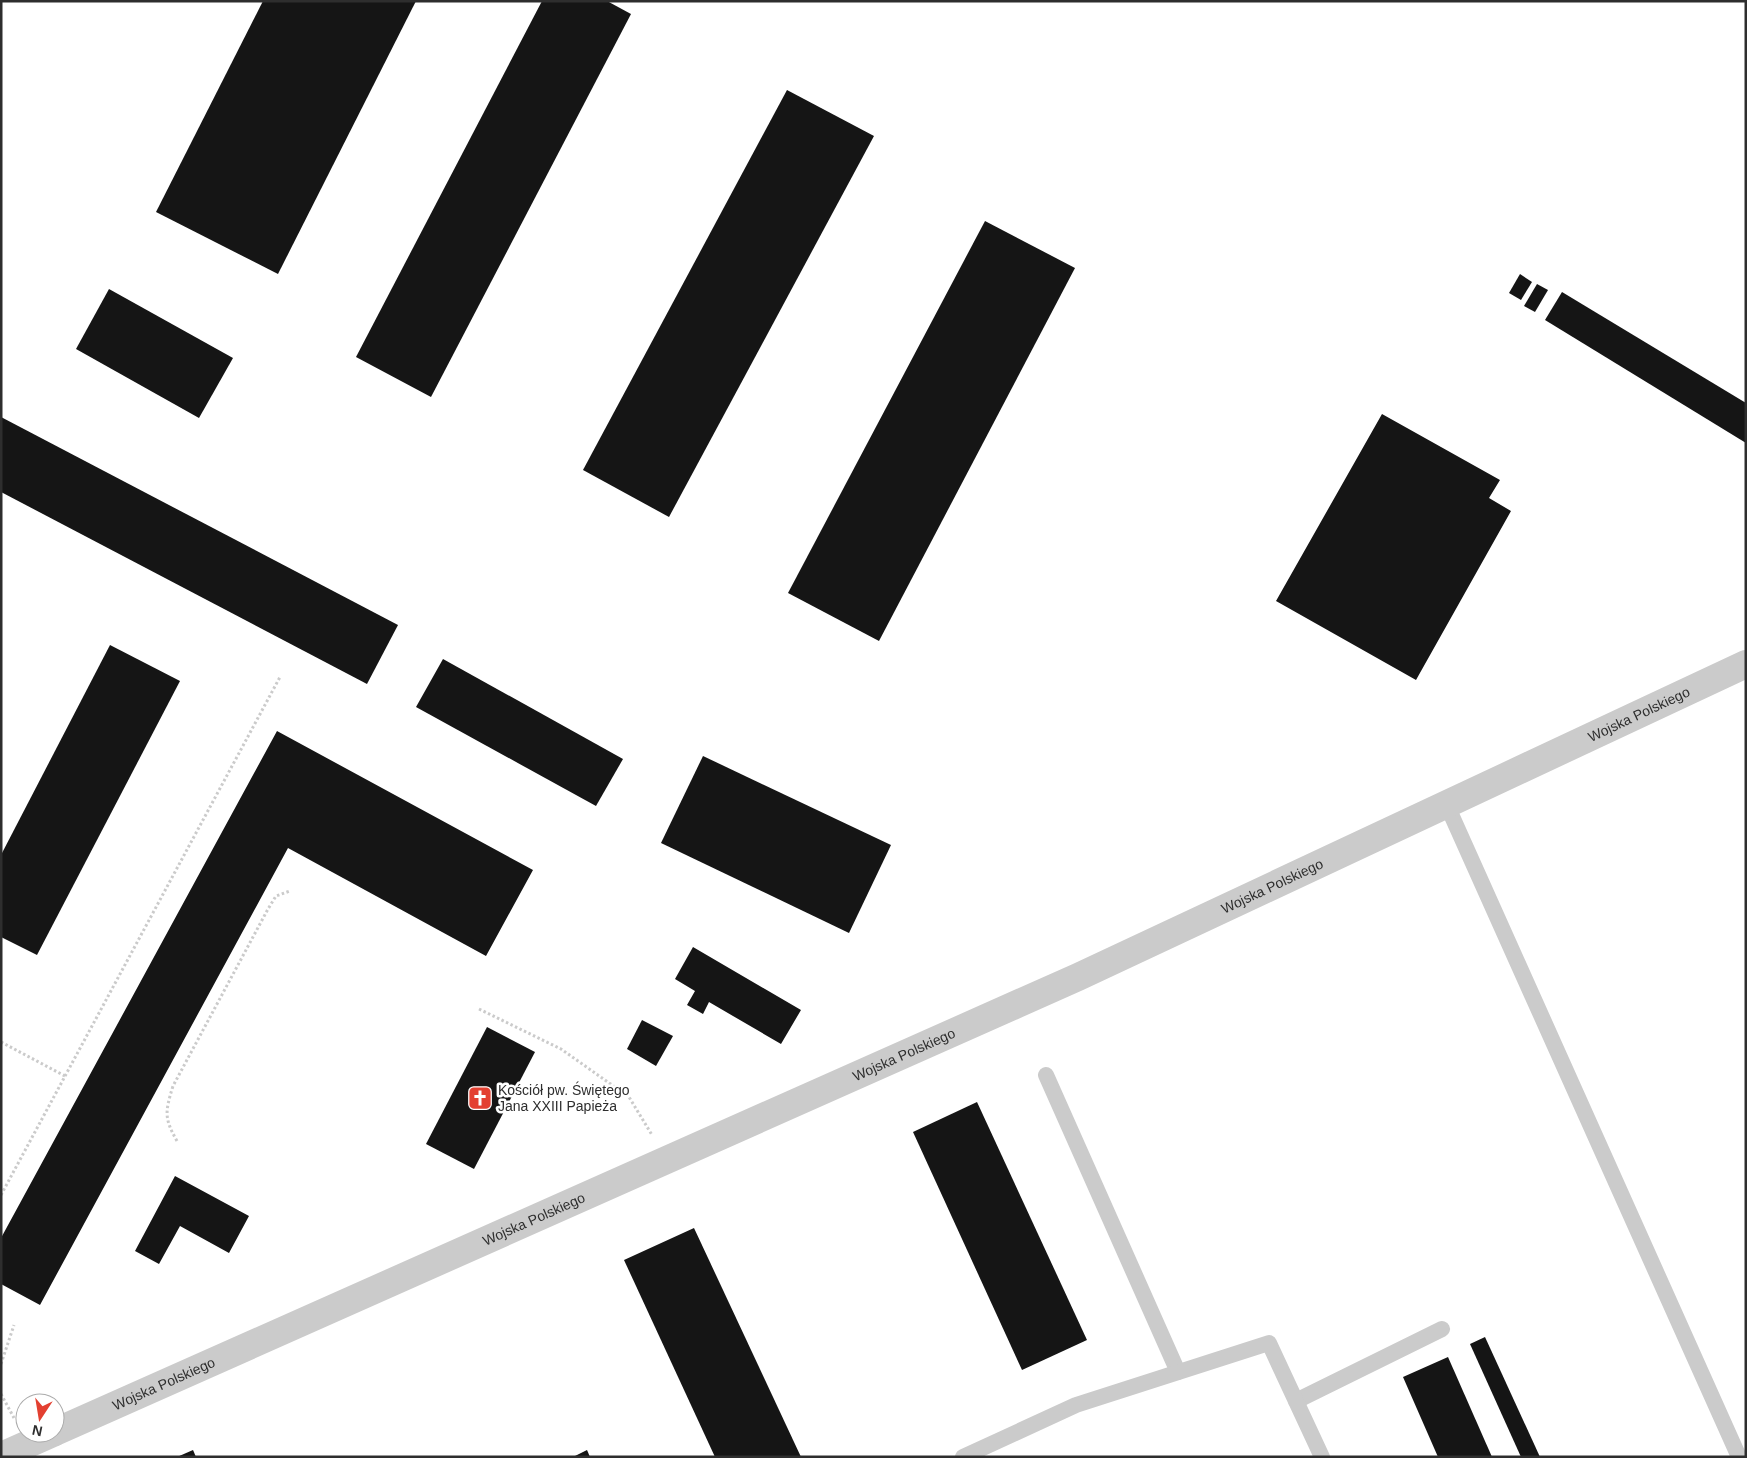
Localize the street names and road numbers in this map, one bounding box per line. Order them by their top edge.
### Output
street label: Wojska Polskiego [1586,683,1692,745]
street label: Wojska Polskiego [1219,855,1326,917]
street label: Wojska Polskiego [850,1025,958,1084]
street label: Wojska Polskiego [480,1189,588,1249]
street label: Wojska Polskiego [110,1354,218,1413]

